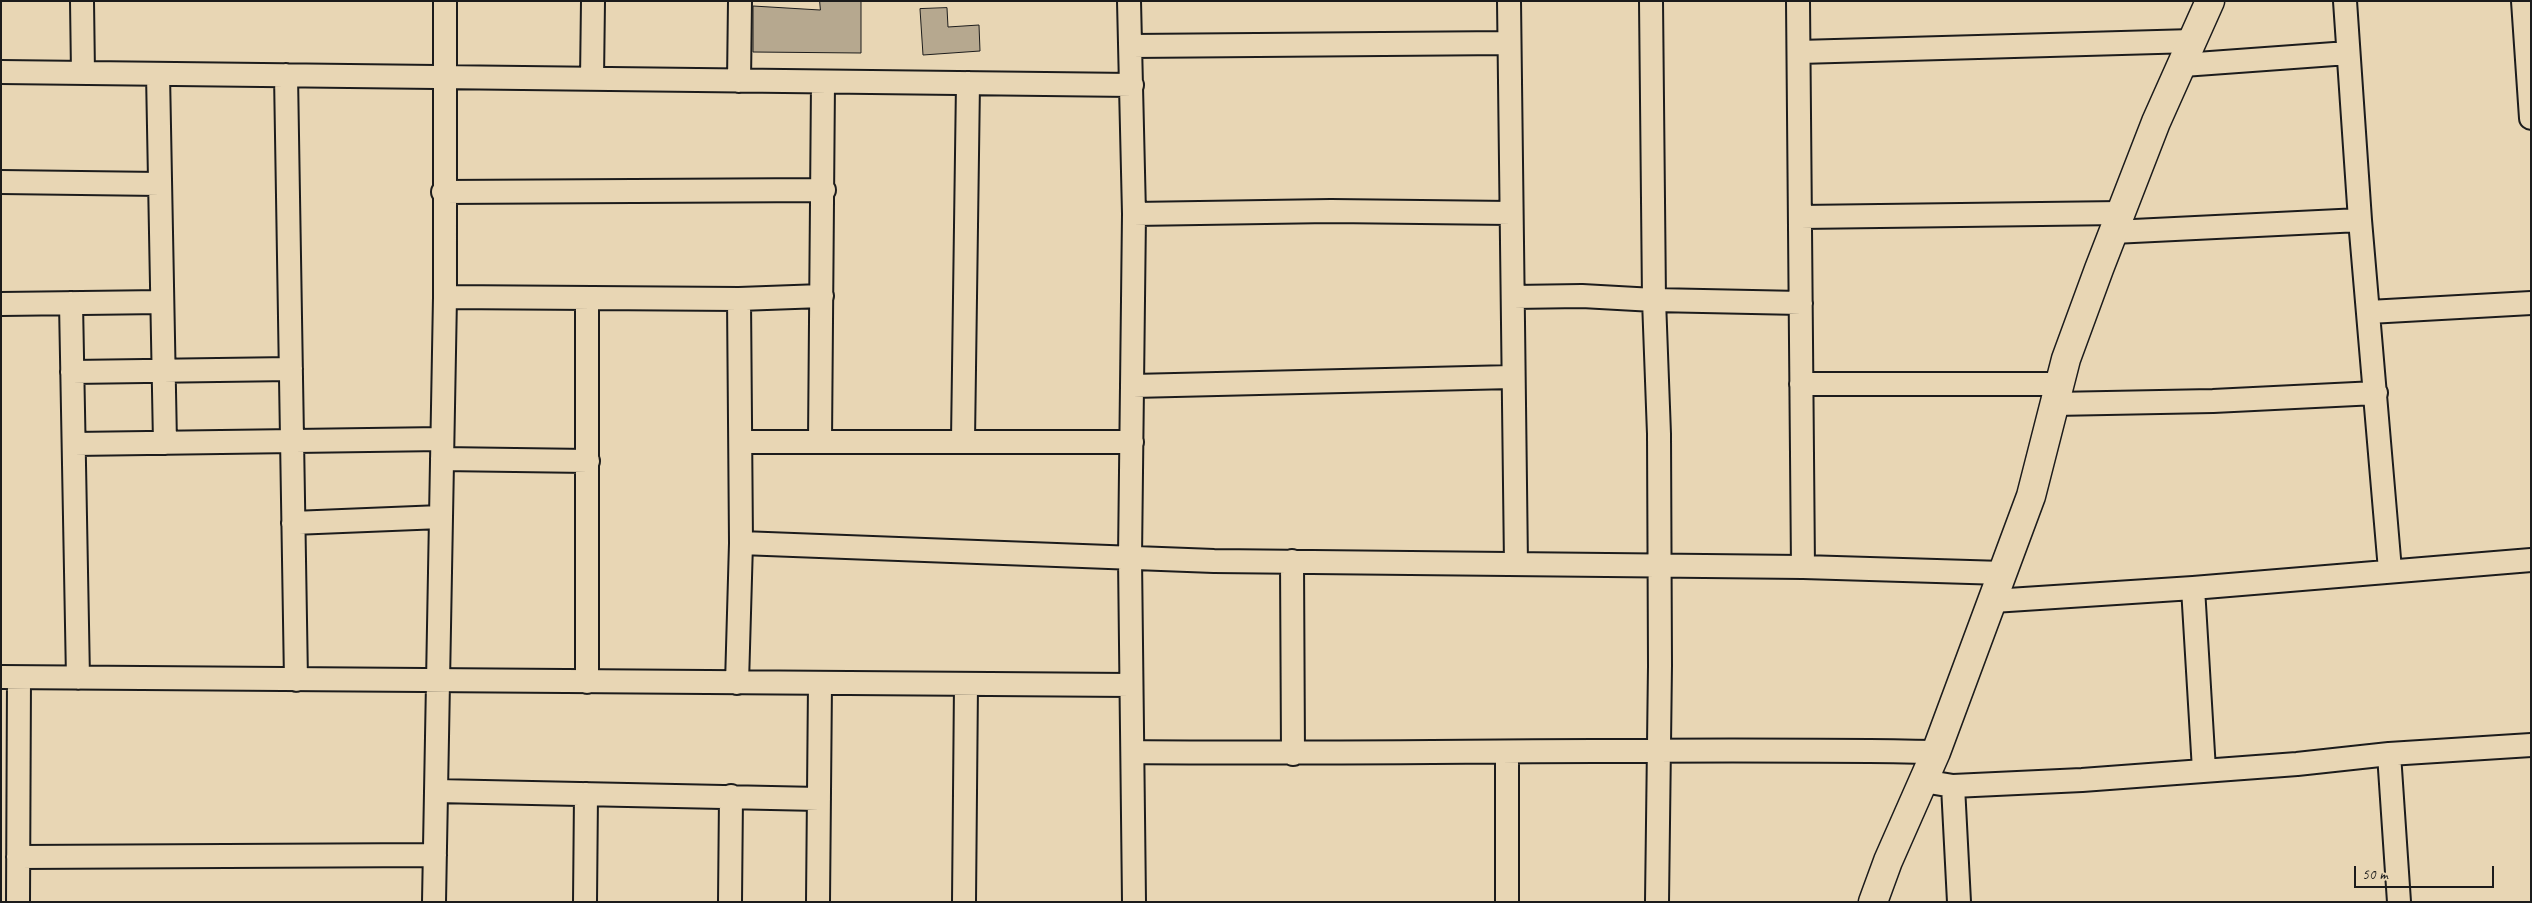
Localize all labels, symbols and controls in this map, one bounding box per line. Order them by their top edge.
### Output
scale bar [2357,856,2497,888]
text: 50 m [2362,865,2388,884]

